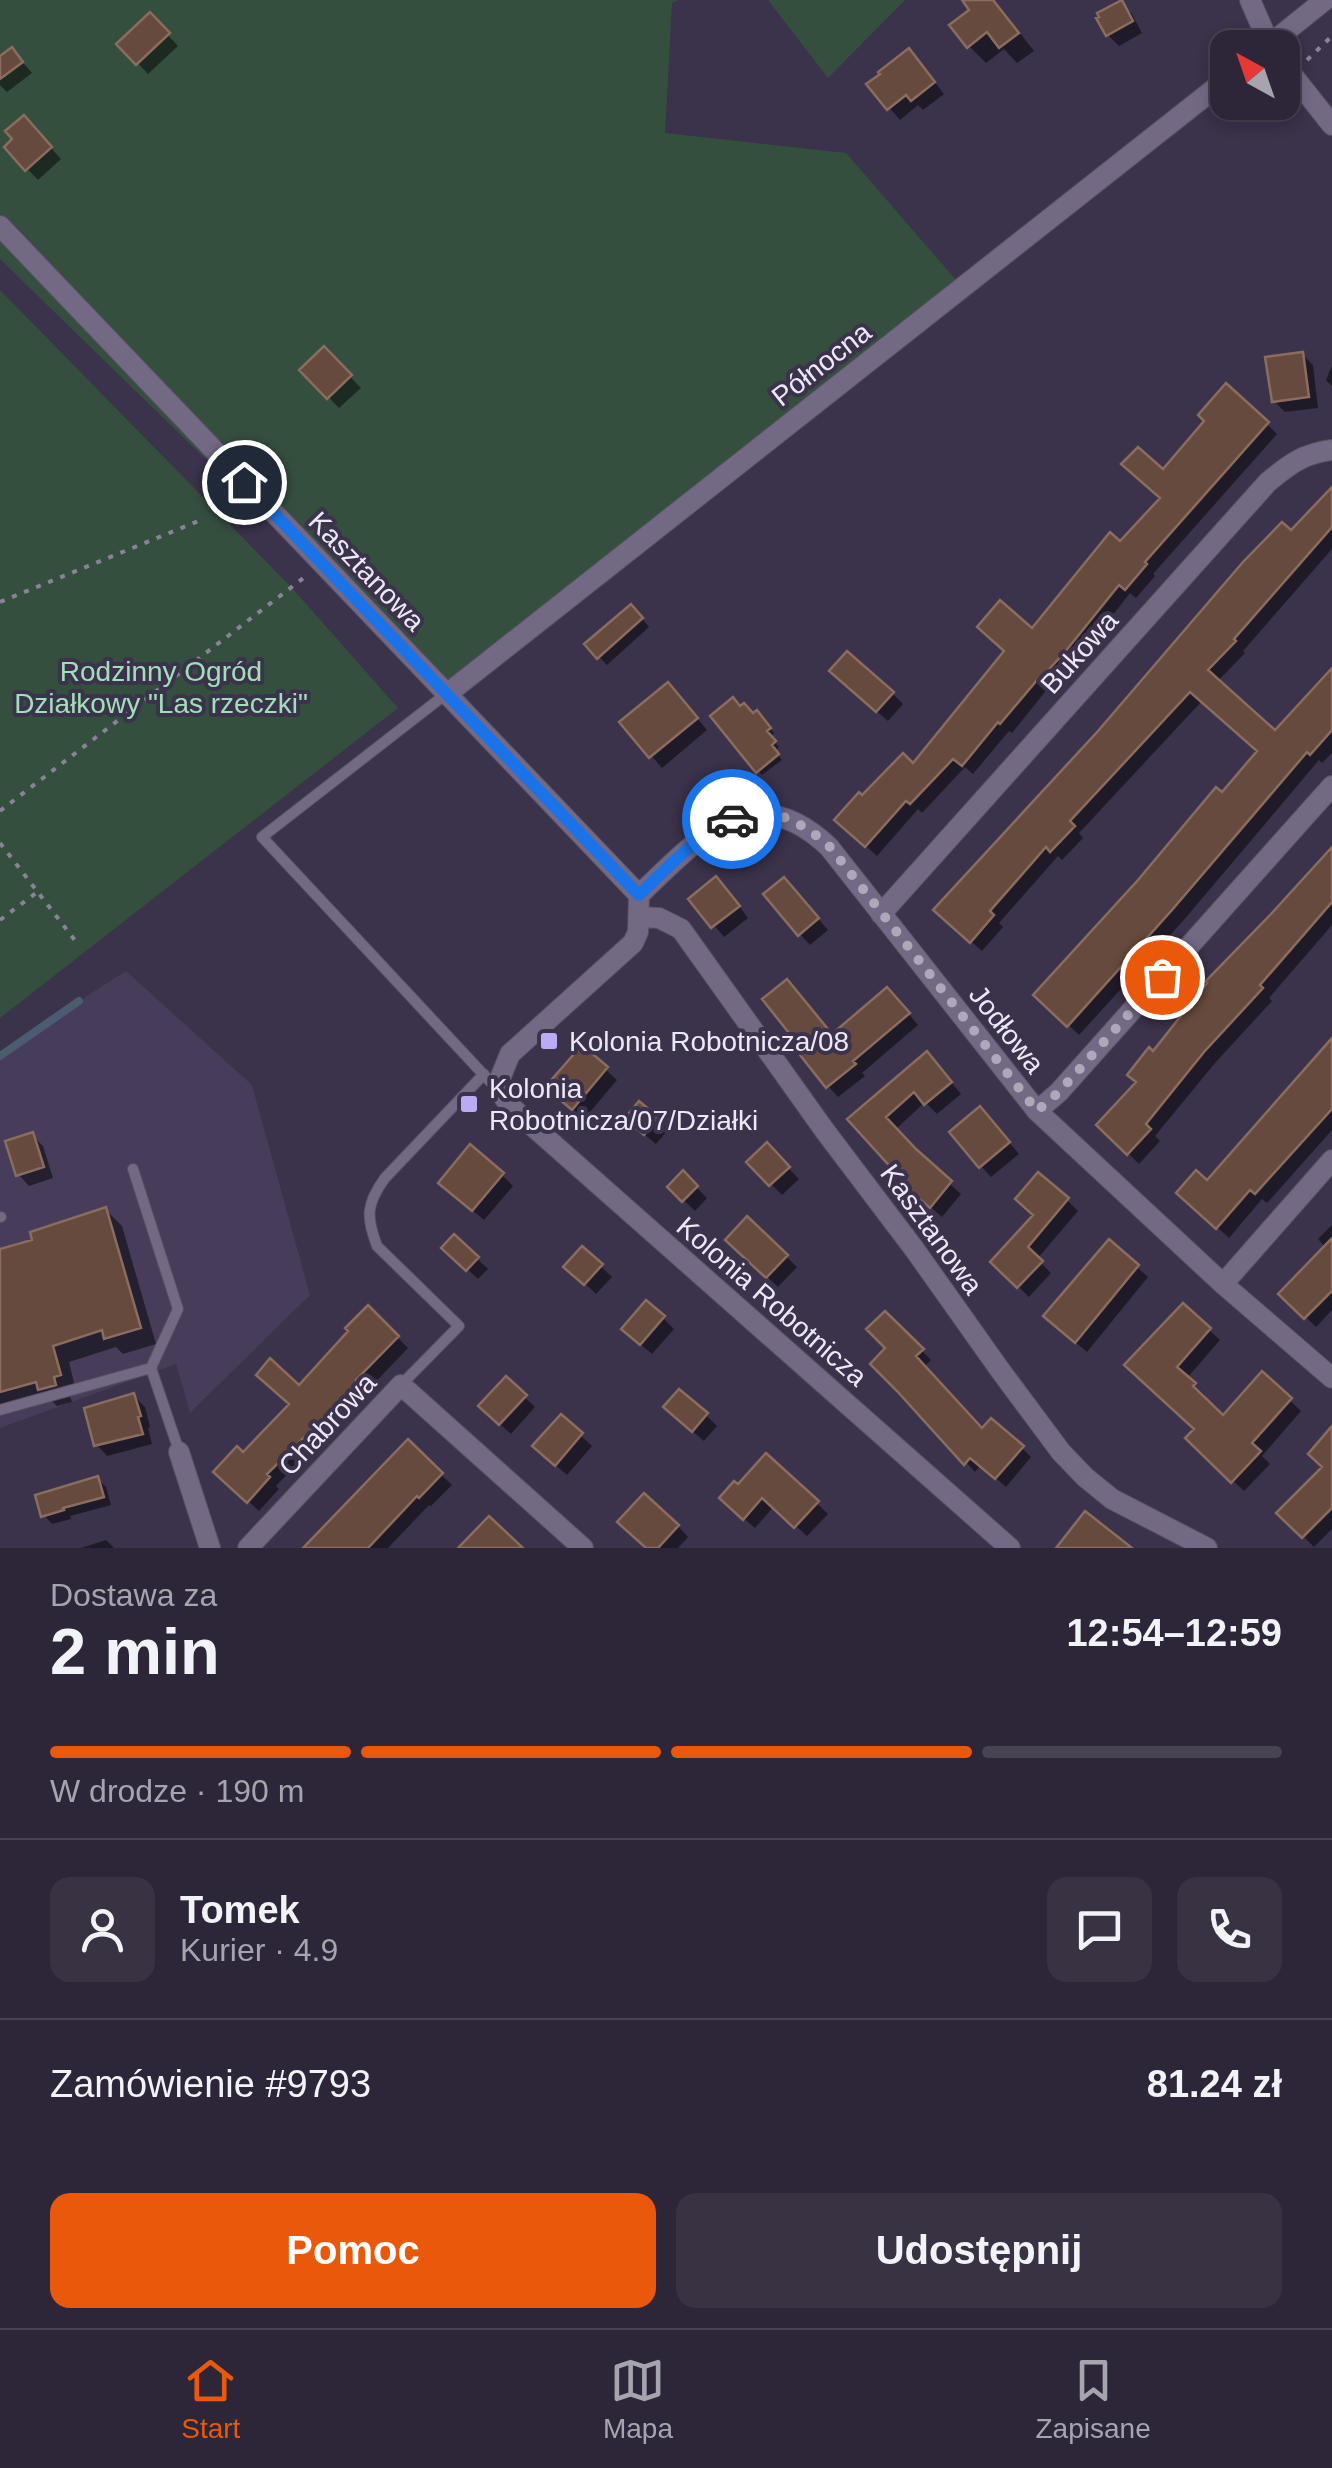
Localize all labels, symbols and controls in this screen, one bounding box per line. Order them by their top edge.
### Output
north arrow [1210,30,1300,120]
map controls [1210,30,1300,120]
street label: Północna [766,316,877,413]
pin [202,440,287,525]
icon: home [217,455,272,510]
street label: Kasztanowa [303,506,431,637]
street label: Bukowa [1035,605,1124,700]
park label: Rodzinny Ogród Działkowy "Las rzeczki" [14,656,308,719]
courier [682,769,782,869]
icon: car [705,792,760,847]
pin [1120,935,1205,1020]
icon: bag [1135,950,1190,1005]
street label: Jodłowa [963,979,1051,1080]
place label: Kolonia Robotnicza/08 [569,1026,849,1057]
marker: Kolonia Robotnicza/08 [538,1030,560,1052]
place label: Kolonia Robotnicza/07/Działki [489,1073,758,1136]
marker: Kolonia Robotnicza/07/Działki [458,1093,480,1115]
street label: Kasztanowa [874,1158,989,1300]
street label: Kolonia Robotnicza [670,1211,873,1392]
street label: Chabrowa [273,1367,383,1482]
text: Dostawa za [50,1577,217,1613]
text: 12:54–12:59 [1066,1612,1282,1654]
text: 2 min [50,1615,220,1688]
text: W drodze · 190 m [50,1773,304,1809]
button: person [50,1877,155,1982]
button: chat [1047,1877,1152,1982]
button: phone [1177,1877,1282,1982]
text: Tomek [180,1889,300,1931]
text: Kurier · 4.9 [180,1932,338,1968]
text: Zamówienie #9793 [50,2063,371,2105]
text: 81.24 zł [1147,2063,1282,2105]
button: Pomoc [50,2193,656,2308]
button: Udostępnij [676,2193,1282,2308]
tab: Start [181,2353,240,2445]
tab: Mapa [603,2353,673,2445]
tab: Zapisane [1036,2353,1151,2445]

